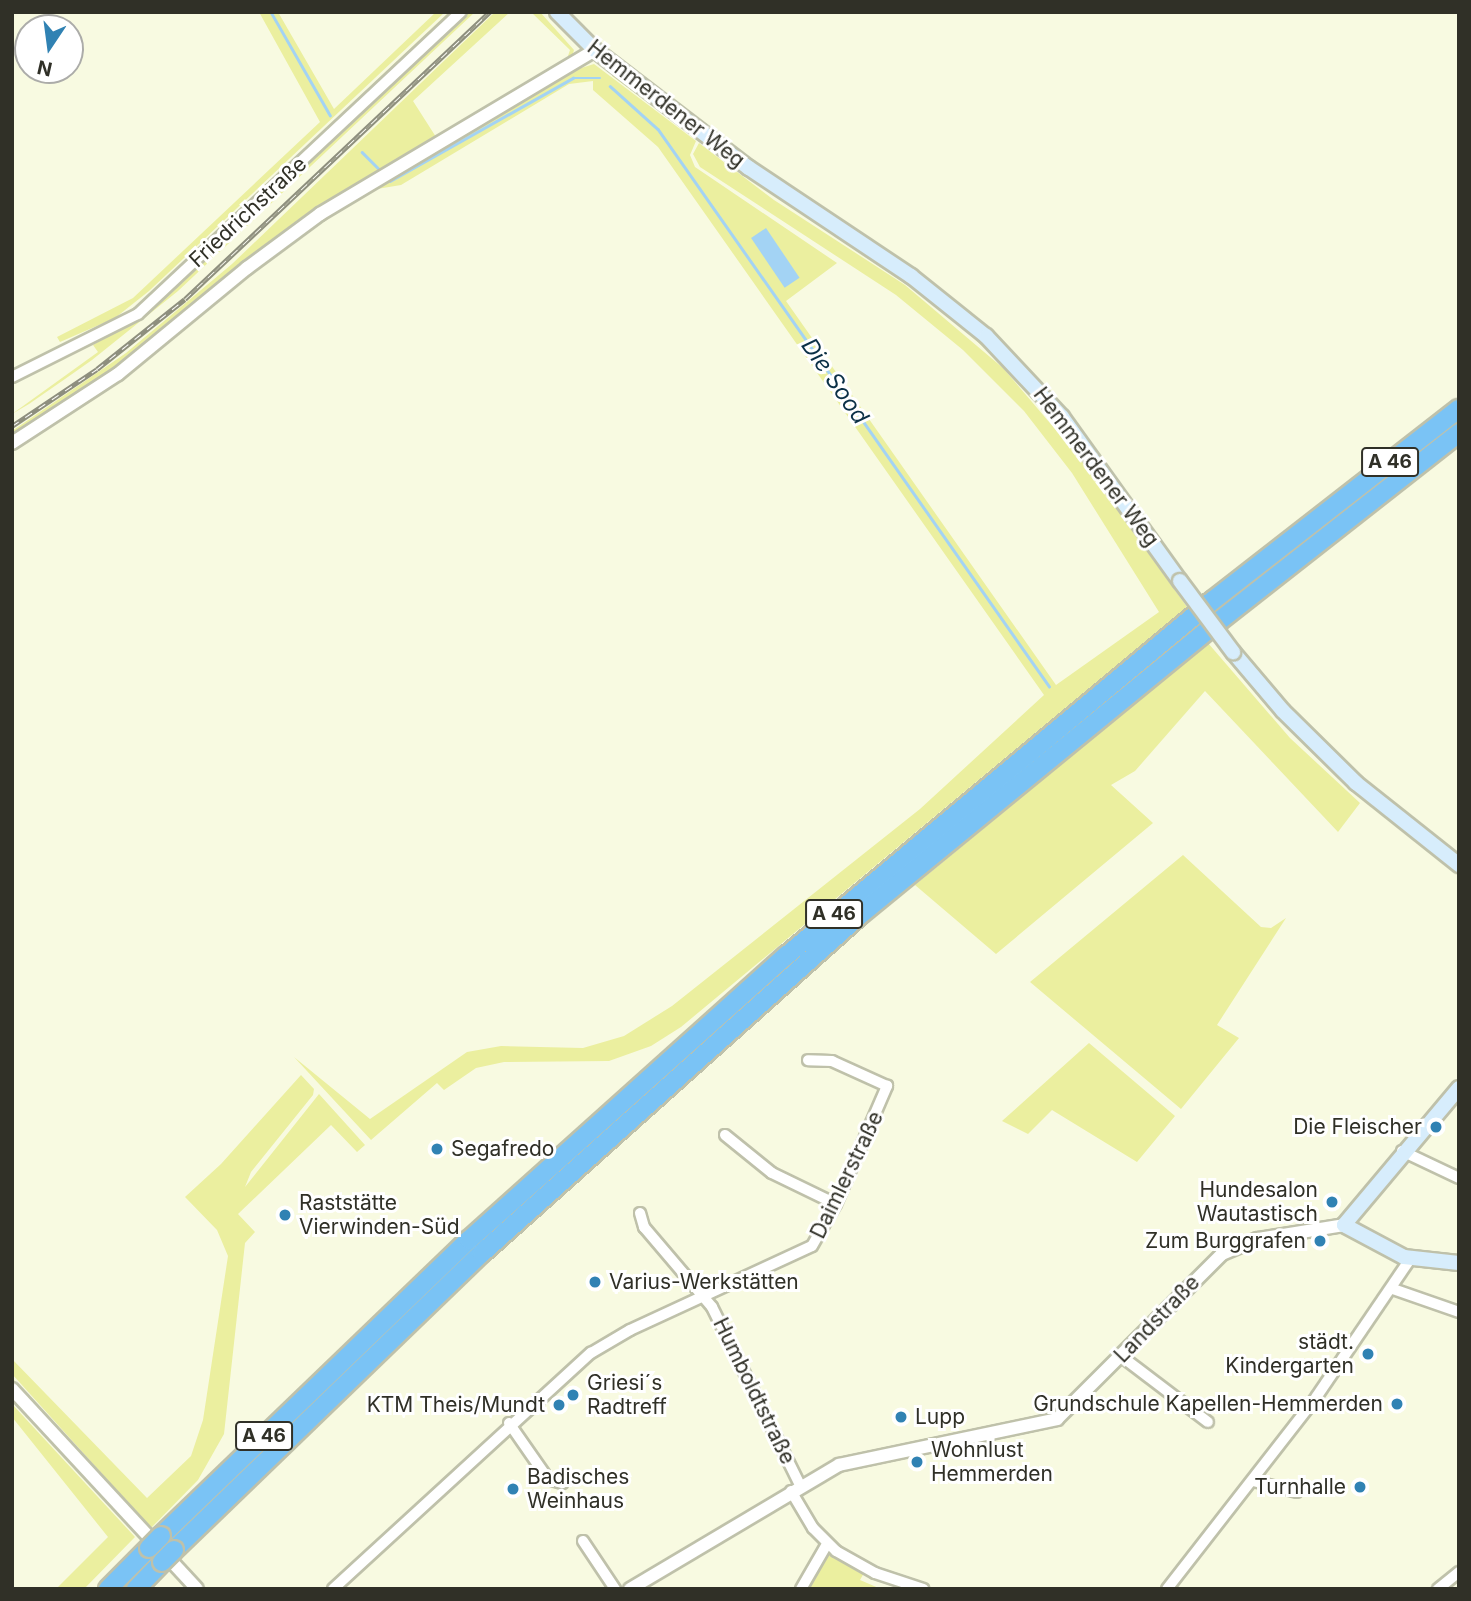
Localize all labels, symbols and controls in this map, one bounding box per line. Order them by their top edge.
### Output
north arrow [14,14,84,84]
street label: Hemmerdener Weg [582,35,750,173]
text: N [35,55,54,81]
street label: Friedrichstraße [184,151,312,273]
water label: Die Sood [796,333,874,429]
street label: Hemmerdener Weg [1028,382,1164,552]
road number: A 46 [1360,446,1420,477]
road number: A 46 [804,898,864,930]
street label: Daimlerstraße [805,1107,889,1243]
place label: Die Fleischer [1293,1114,1422,1140]
marker: Die Fleischer [1428,1119,1444,1135]
place label: Segafredo [451,1136,554,1162]
marker: Segafredo [429,1141,445,1157]
place label: Hundesalon Wautastisch [1197,1177,1318,1227]
place label: Raststätte Vierwinden-Süd [299,1190,459,1240]
marker: Hundesalon Wautastisch [1324,1194,1340,1210]
marker: Raststätte Vierwinden-Süd [277,1207,293,1223]
place label: Zum Burggrafen [1145,1228,1306,1254]
marker: Zum Burggrafen [1312,1233,1328,1249]
place label: Varius-Werkstätten [609,1269,799,1295]
street label: Landstraße [1109,1270,1205,1368]
marker: Varius-Werkstätten [587,1274,603,1290]
street label: Humboldtstraße [708,1314,800,1468]
place label: städt. Kindergarten [1225,1329,1354,1379]
marker: städt. Kindergarten [1360,1346,1376,1362]
place label: Griesi´s Radtreff [587,1370,667,1420]
marker: Griesi´s Radtreff [565,1387,581,1403]
place label: Grundschule Kapellen-Hemmerden [1033,1391,1383,1417]
place label: KTM Theis/Mundt [367,1392,545,1418]
marker: Grundschule Kapellen-Hemmerden [1389,1396,1405,1412]
marker: KTM Theis/Mundt [551,1397,567,1413]
place label: Lupp [915,1404,965,1430]
marker: Lupp [893,1409,909,1425]
road number: A 46 [234,1420,294,1452]
place label: Wohnlust Hemmerden [931,1437,1053,1487]
marker: Wohnlust Hemmerden [909,1454,925,1470]
place label: Badisches Weinhaus [527,1464,629,1514]
place label: Turnhalle [1254,1474,1346,1500]
marker: Turnhalle [1352,1479,1368,1495]
marker: Badisches Weinhaus [505,1481,521,1497]

